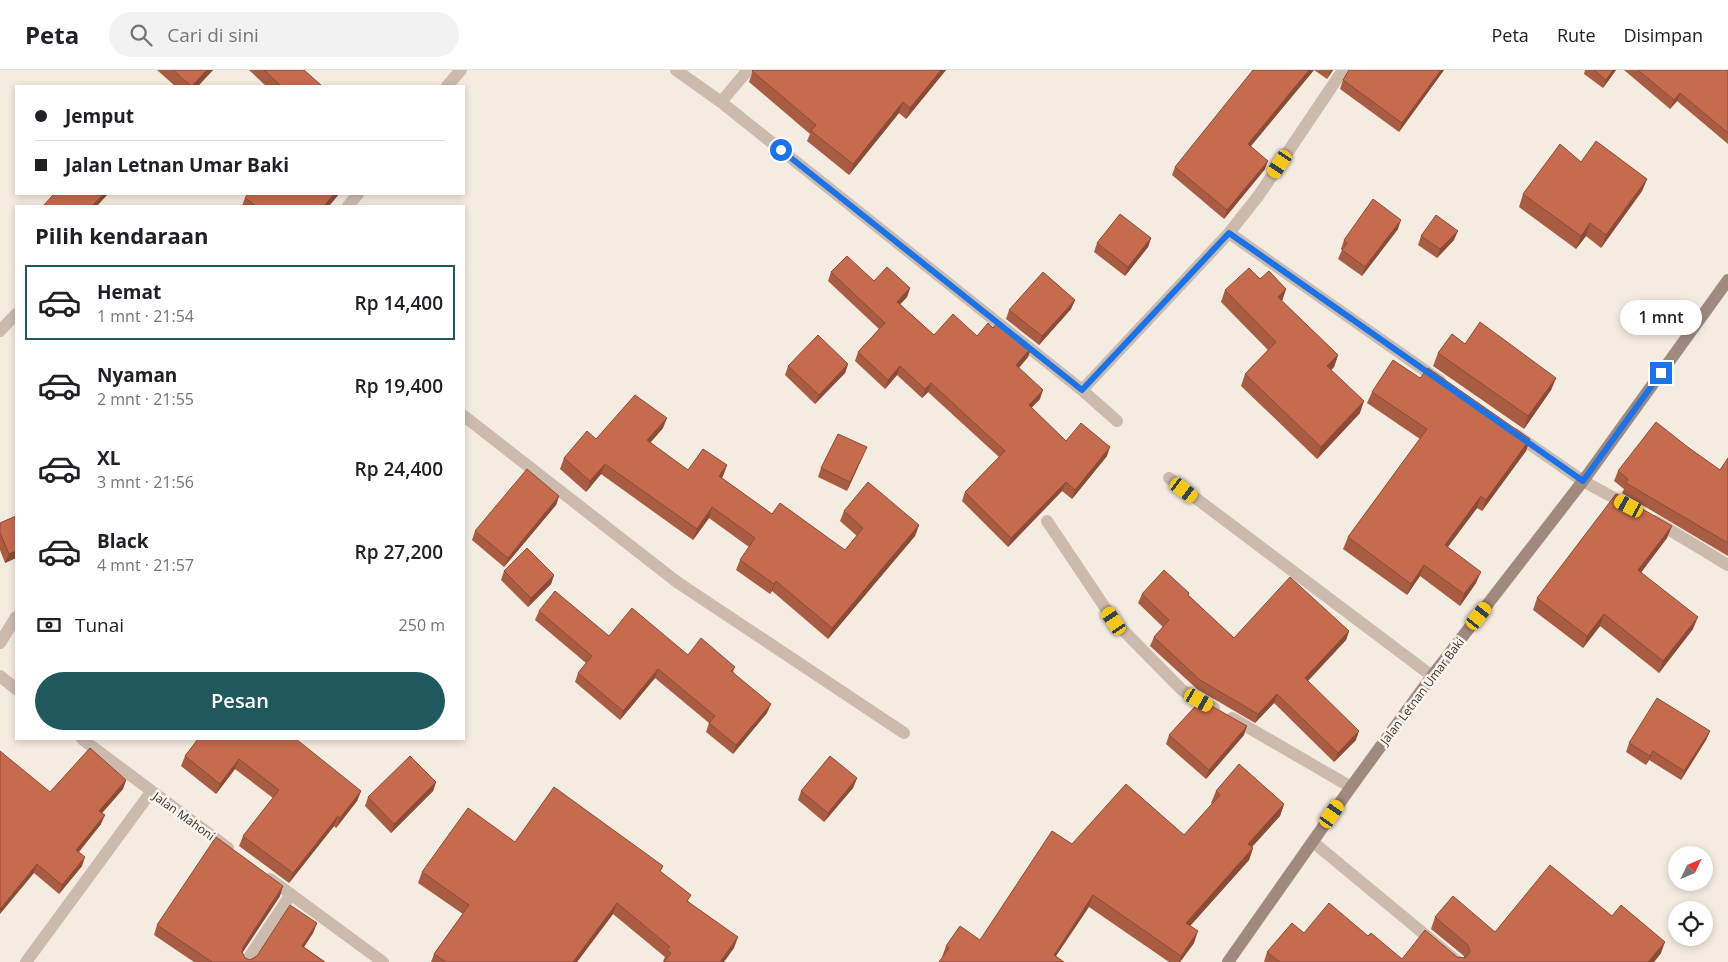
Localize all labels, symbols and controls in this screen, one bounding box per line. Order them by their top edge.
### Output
search box [109,12,459,57]
text: Peta [25,18,79,51]
icon: search [127,21,155,49]
text: Cari di sini [167,22,259,48]
text: Peta [1492,23,1529,47]
text: Rute [1557,23,1596,47]
text: Disimpan [1624,23,1703,47]
text: Jemput [65,103,134,129]
route start [770,139,792,161]
car [1265,147,1294,181]
text: Jalan Letnan Umar Baki [65,152,289,178]
text: Pilih kendaraan [35,220,208,250]
text: Hemat [97,279,161,305]
icon: car [37,280,82,325]
text: Rp 14,400 [355,290,443,316]
callout: 1 mnt [1620,300,1702,336]
text: 1 mnt · 21:54 [97,305,194,327]
text: 1 mnt [1638,306,1684,328]
text: Nyaman [97,362,177,388]
route end [1650,362,1672,384]
icon: car [37,363,82,408]
text: Rp 19,400 [355,373,443,399]
text: 2 mnt · 21:55 [97,388,194,410]
text: XL [97,445,120,471]
icon: car [37,446,82,491]
text: Rp 24,400 [355,456,443,482]
text: 3 mnt · 21:56 [97,471,194,493]
car [1167,475,1200,505]
car [1612,492,1645,520]
text: Black [97,528,149,554]
icon: car [37,529,82,574]
text: Rp 27,200 [355,539,443,565]
text: 4 mnt · 21:57 [97,554,194,576]
car [1463,600,1494,632]
car [1099,604,1128,638]
icon: cash [35,611,63,639]
text: Tunai [75,612,124,638]
text: 250 m [399,614,445,636]
street label: Jalan Letnan Umar Baki [1375,634,1468,749]
button: Pesan [35,672,445,730]
car [1182,686,1215,714]
street label: Jalan Mahoni [149,787,218,844]
car [1317,797,1346,831]
north arrow [1668,846,1712,891]
map controls [1668,846,1713,946]
button: locate [1668,901,1713,946]

